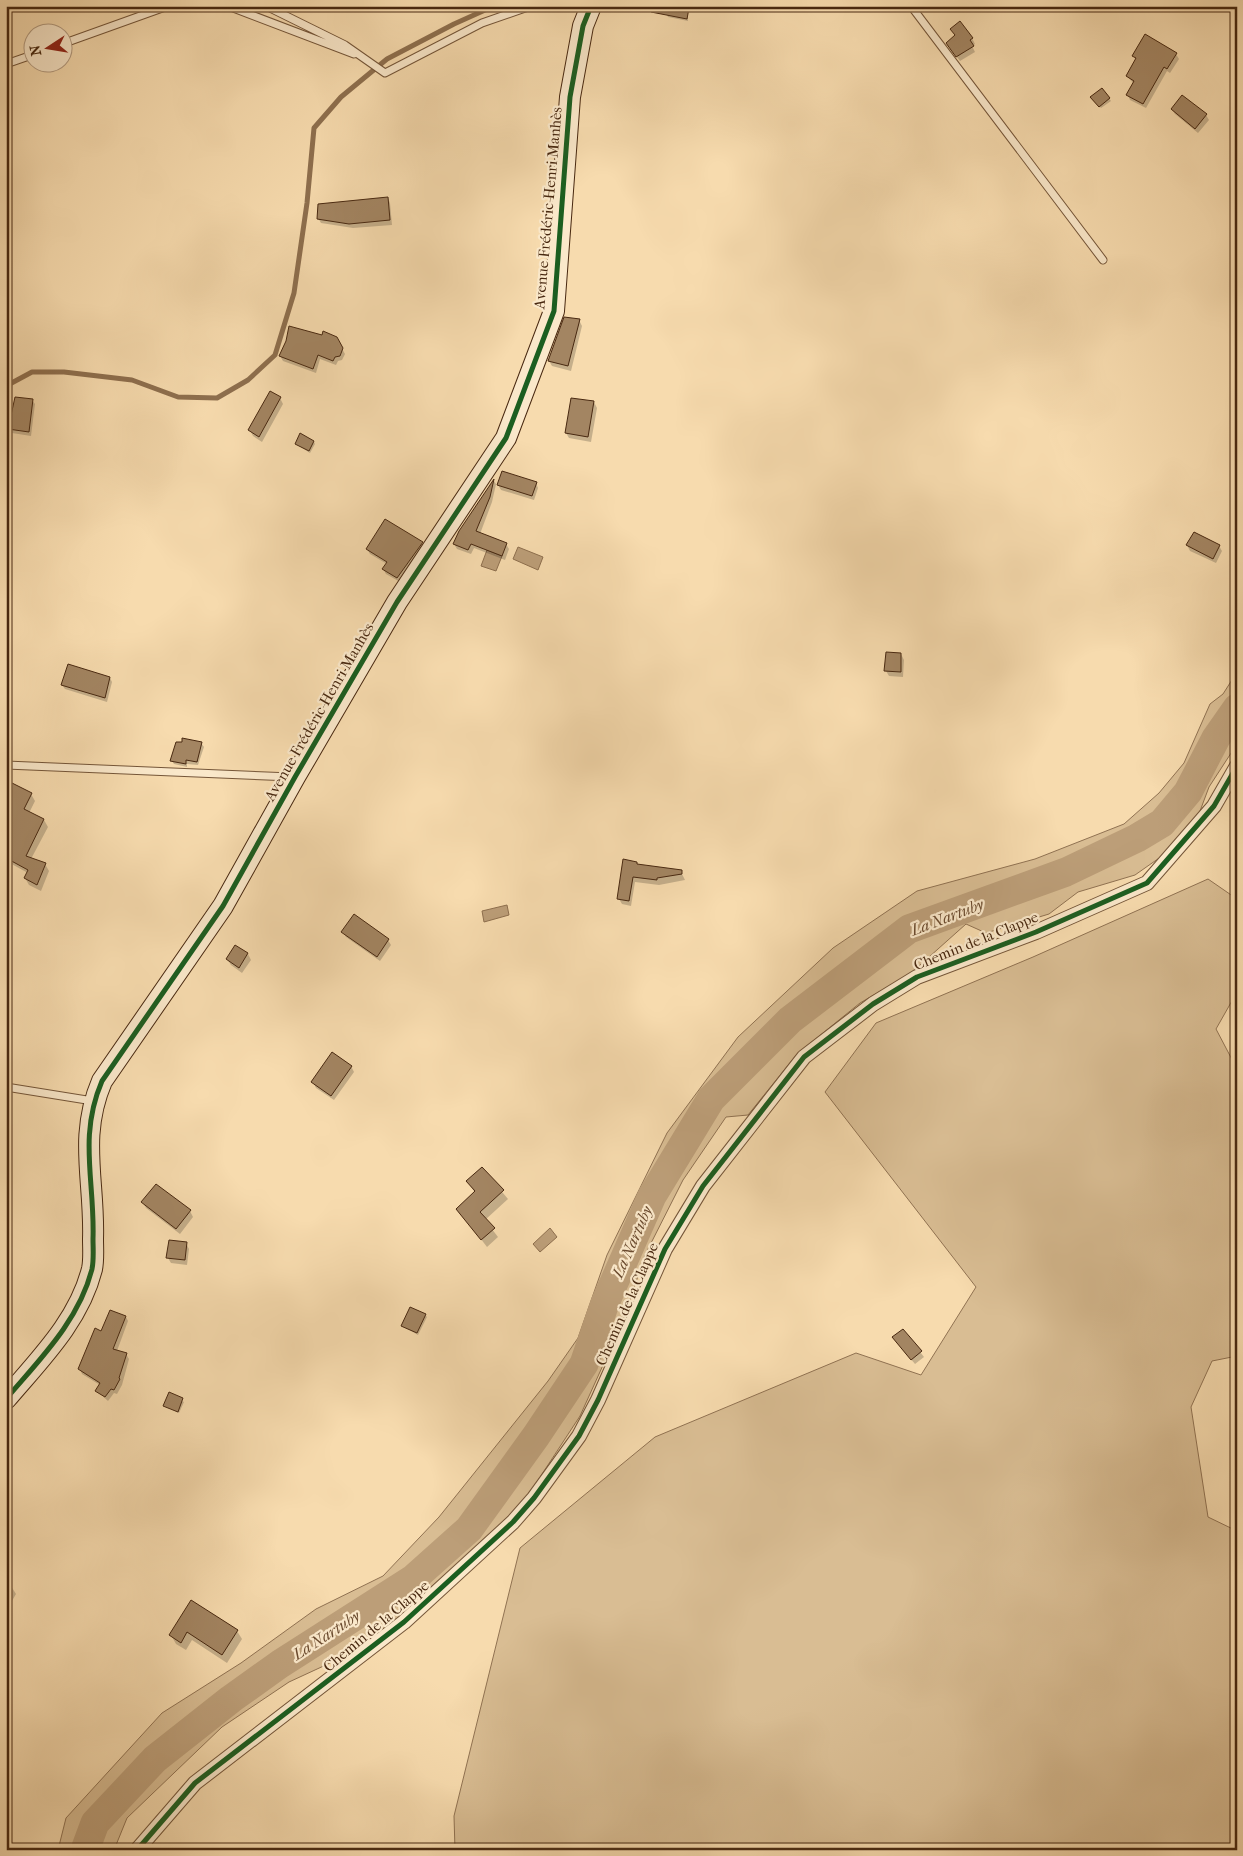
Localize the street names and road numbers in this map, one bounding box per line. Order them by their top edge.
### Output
street label: Avenue Frédéric-Henri Manhès [530,106,566,311]
street label: Avenue Frédéric-Henri Manhès [260,619,378,805]
street label: Chemin de la Clappe [911,908,1041,974]
street label: Chemin de la Clappe [592,1239,662,1368]
street label: Chemin de la Clappe [319,1576,433,1676]

